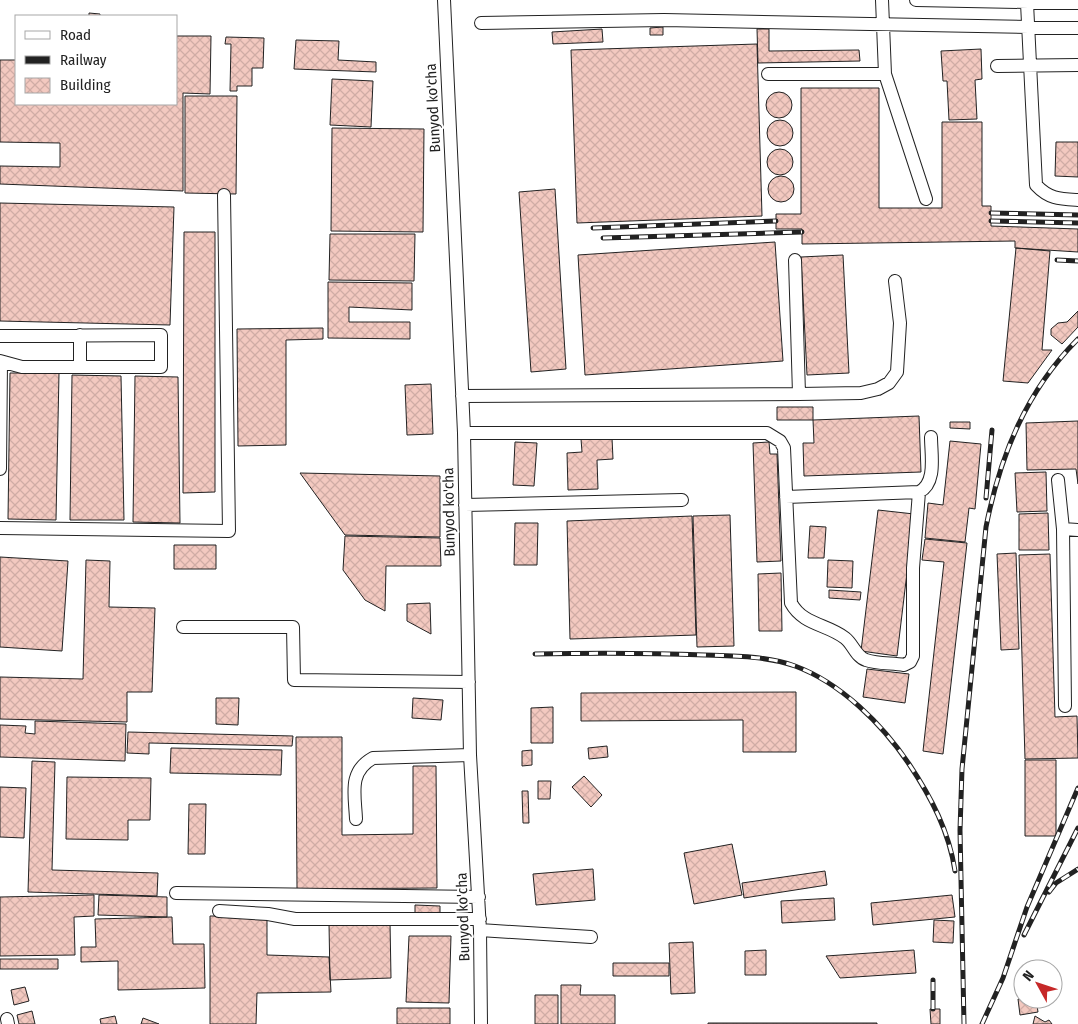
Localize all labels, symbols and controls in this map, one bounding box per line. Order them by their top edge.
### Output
legend [15,15,178,105]
text: Road [60,26,91,44]
text: Railway [60,51,107,69]
street label: Bunyod ko'cha [422,63,444,153]
text: Building [60,76,111,94]
street label: Bunyod ko'cha [439,467,459,557]
street label: Bunyod ko'cha [452,872,474,962]
north arrow [1013,959,1063,1009]
text: N [1019,967,1038,985]

